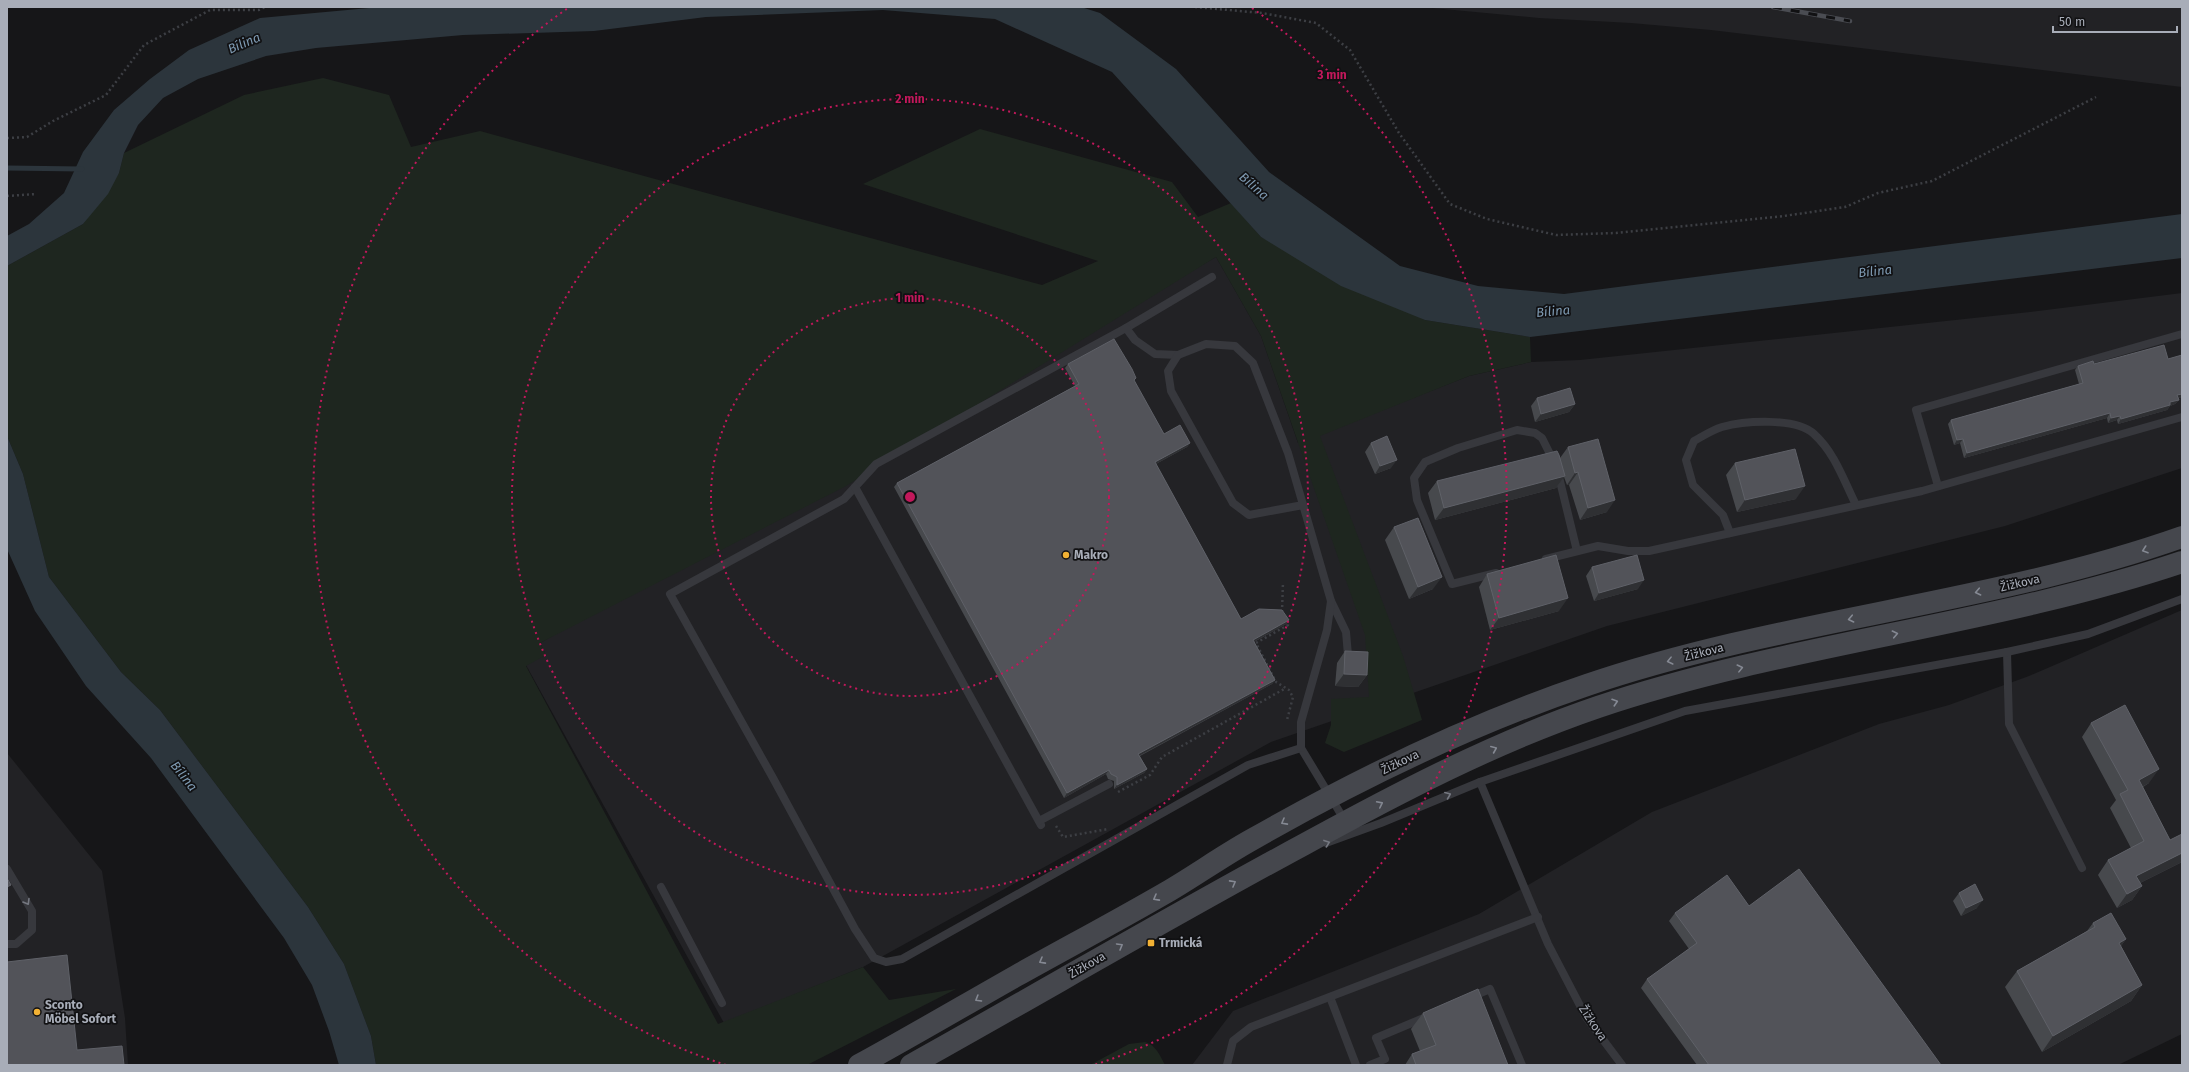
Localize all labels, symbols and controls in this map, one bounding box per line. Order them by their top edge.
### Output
scale bar [2053,8,2177,34]
text: 50 m [2059,15,2085,29]
water label: Bílina [225,29,263,57]
text: 3 min [1316,68,1347,82]
text: 2 min [895,92,925,106]
water label: Bílina [1236,169,1272,203]
water label: Bílina [1857,262,1893,280]
text: 1 min [896,291,924,305]
water label: Bílina [1535,302,1571,320]
centre of rings [903,490,917,504]
one-way arrow [2142,545,2149,554]
place label: Makro [1074,548,1108,562]
marker: Makro [1061,550,1071,560]
street label: Žižkova [1999,571,2041,594]
one-way arrow [1975,587,1982,595]
one-way arrow [1848,614,1854,622]
one-way arrow [1892,631,1898,639]
street label: Žižkova [1683,639,1725,664]
one-way arrow [1667,656,1673,664]
one-way arrow [1737,664,1744,673]
one-way arrow [1611,698,1618,706]
street label: Žižkova [1378,746,1421,777]
one-way arrow [1489,746,1497,754]
water label: Bílina [168,758,200,794]
one-way arrow [1445,792,1452,800]
one-way arrow [1376,801,1383,809]
one-way arrow [1280,817,1288,825]
one-way arrow [1324,839,1331,847]
one-way arrow [1229,880,1236,888]
one-way arrow [1153,893,1160,901]
one-way arrow [22,898,30,905]
place label: Trmická [1159,936,1203,950]
marker: Trmická [1146,938,1156,948]
one-way arrow [1115,944,1123,951]
street label: Žižkova [1066,948,1108,981]
one-way arrow [1039,957,1046,964]
one-way arrow [975,994,982,1001]
place label: Sconto Möbel Sofort [45,998,116,1026]
street label: Žižkova [1576,1002,1611,1044]
marker: Sconto Möbel Sofort [32,1007,42,1017]

